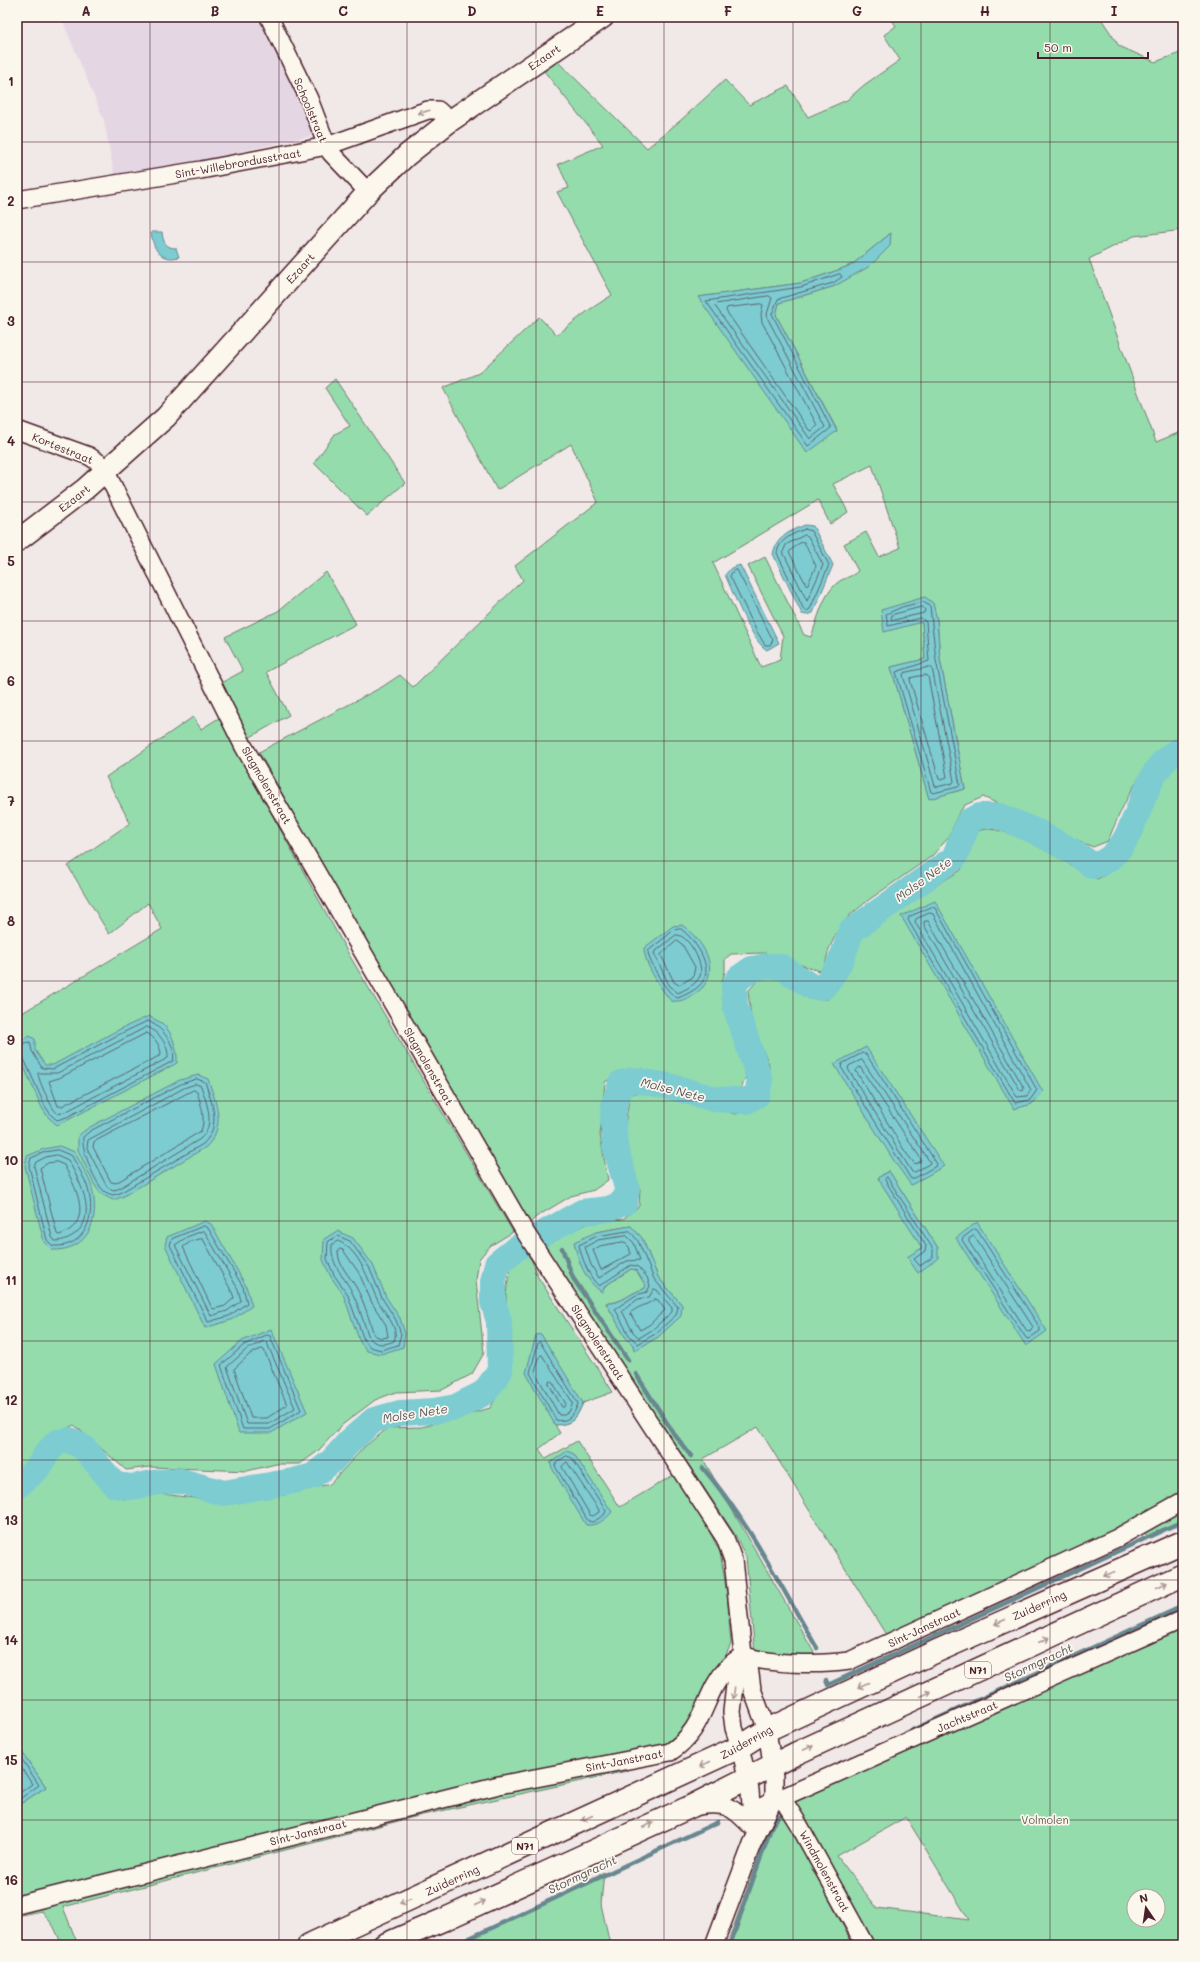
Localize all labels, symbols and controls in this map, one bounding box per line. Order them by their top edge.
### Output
text: A [81,2,91,19]
text: B [211,2,220,19]
text: C [338,2,348,19]
text: D [467,2,477,19]
text: E [596,2,604,19]
text: F [724,2,732,19]
text: G [852,2,862,19]
text: H [980,2,990,19]
text: I [1111,2,1118,19]
scale bar [1038,34,1148,60]
text: 50 m [1044,39,1072,55]
street label: Ezaart [525,40,563,73]
text: 1 [8,72,14,89]
street label: Schoolstraat [291,75,331,145]
one-way arrow [418,109,431,116]
street label: Sint-Willebrordusstraat [174,145,302,181]
text: 2 [7,192,15,209]
street label: Ezaart [282,249,318,287]
text: 3 [7,312,15,329]
street label: Kortestraat [30,429,96,467]
text: 4 [7,432,15,449]
street label: Ezaart [55,481,93,515]
text: 5 [7,552,15,569]
text: 6 [7,672,15,689]
street label: Slagmolenstraat [239,743,295,827]
text: 7 [7,792,15,809]
water label: Molse Nete [892,853,954,905]
text: 8 [7,912,15,929]
street label: Slagmolenstraat [401,1024,457,1108]
text: 9 [7,1031,15,1048]
water label: Molse Nete [639,1073,707,1105]
text: 10 [4,1151,18,1168]
text: 11 [5,1271,17,1288]
street label: Slagmolenstraat [568,1301,628,1383]
text: 12 [4,1391,18,1408]
water label: Molse Nete [381,1400,449,1426]
text: 13 [4,1511,18,1528]
one-way arrow [1103,1571,1115,1579]
one-way arrow [1156,1581,1168,1588]
street label: Zuiderring [1010,1586,1068,1624]
street label: Sint-Janstraat [885,1604,963,1650]
one-way arrow [994,1619,1006,1627]
text: 14 [4,1631,18,1648]
one-way arrow [1038,1636,1050,1643]
water label: Stormgracht [1001,1639,1075,1685]
road number: N71 [965,1662,991,1678]
one-way arrow [857,1682,869,1689]
one-way arrow [730,1686,738,1699]
one-way arrow [920,1690,932,1697]
street label: Jachtstraat [934,1696,1000,1736]
street label: Zuiderring [717,1722,775,1762]
one-way arrow [801,1744,813,1751]
street label: Sint-Janstraat [584,1745,664,1775]
text: 15 [4,1751,18,1768]
one-way arrow [699,1760,711,1768]
park label: Volmolen [1021,1812,1069,1827]
street label: Sint-Janstraat [268,1815,348,1849]
one-way arrow [581,1815,593,1822]
one-way arrow [642,1821,654,1829]
street label: Windmolenstraat [796,1827,854,1915]
road number: N71 [512,1838,538,1854]
water label: Stormgracht [545,1851,619,1897]
street label: Zuiderring [423,1861,481,1899]
text: 16 [4,1871,18,1888]
north arrow [1126,1888,1166,1928]
text: N [1138,1890,1149,1906]
one-way arrow [399,1898,411,1905]
one-way arrow [474,1899,486,1906]

